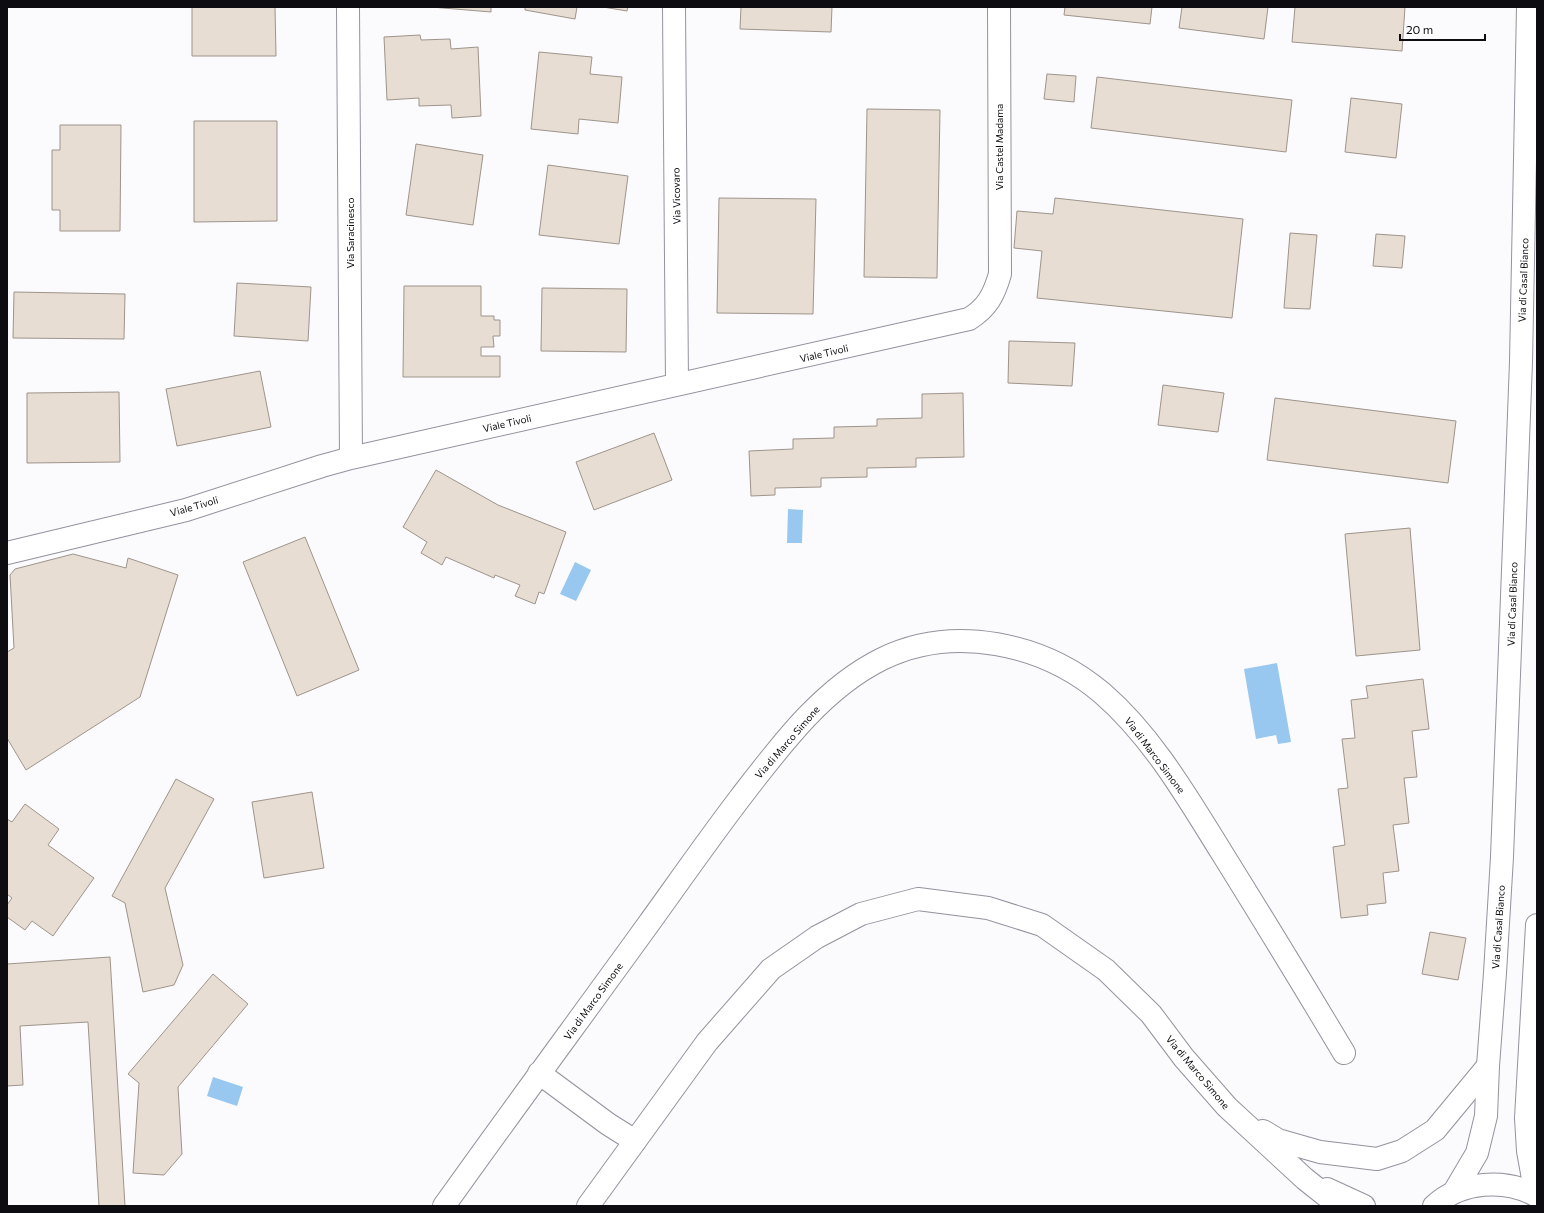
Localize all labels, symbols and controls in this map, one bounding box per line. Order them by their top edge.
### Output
scale bar [1400,16,1485,42]
text: 20 m [1406,22,1433,36]
street label: Via Castel Madama [993,104,1005,190]
street label: Via Vicovaro [670,167,682,225]
street label: Via Saracinesco [344,198,356,268]
street label: Via di Casal Bianco [1516,238,1530,322]
street label: Viale Tivoli [799,342,849,364]
street label: Viale Tivoli [482,412,532,434]
street label: Viale Tivoli [169,493,219,519]
street label: Via di Casal Bianco [1505,562,1519,646]
street label: Via di Marco Simone [752,703,822,781]
street label: Via di Marco Simone [1122,715,1188,795]
street label: Via di Casal Bianco [1489,885,1507,969]
street label: Via di Marco Simone [561,960,625,1042]
street label: Via di Marco Simone [1164,1033,1232,1111]

